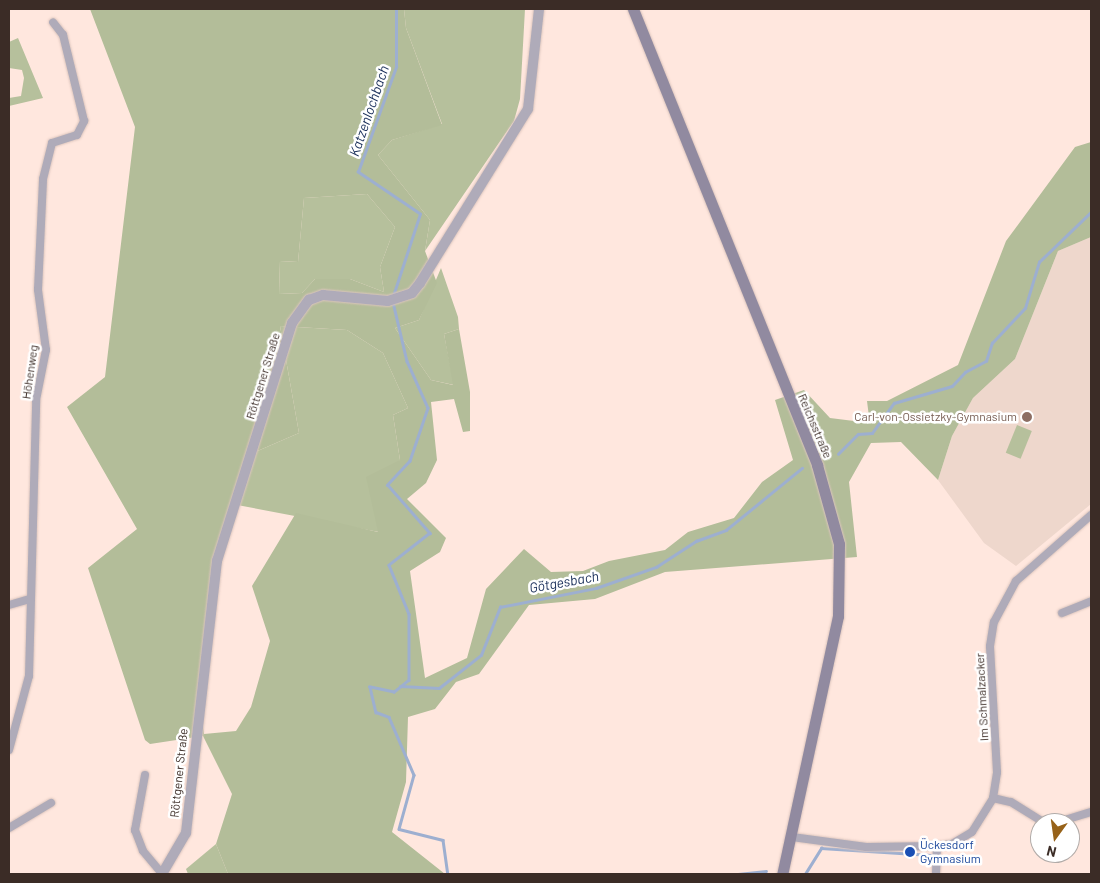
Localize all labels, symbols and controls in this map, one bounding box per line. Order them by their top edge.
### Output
water label: Katzenlochbach [346,63,392,159]
street label: Röttgener Straße [243,331,283,421]
street label: Höhenweg [19,344,41,400]
street label: Reichsstraße [795,392,835,460]
place label: Carl-von-Ossietzky-Gymnasium [854,410,1017,424]
marker: Carl-von-Ossietzky-Gymnasium [1021,411,1033,423]
water label: Götgesbach [528,568,600,596]
street label: Im Schmalzacker [973,653,991,741]
street label: Röttgener Straße [167,728,191,818]
north arrow [1030,813,1080,863]
place label: Ückesdorf Gymnasium [920,838,981,866]
text: N [1045,843,1058,861]
marker: Ückesdorf Gymnasium [904,846,916,858]

